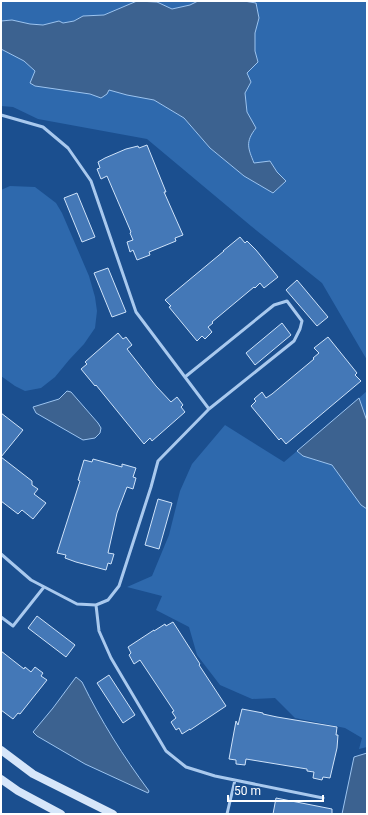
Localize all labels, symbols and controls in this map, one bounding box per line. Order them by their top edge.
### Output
scale bar [228,777,323,803]
text: 50 m [234,784,261,798]

